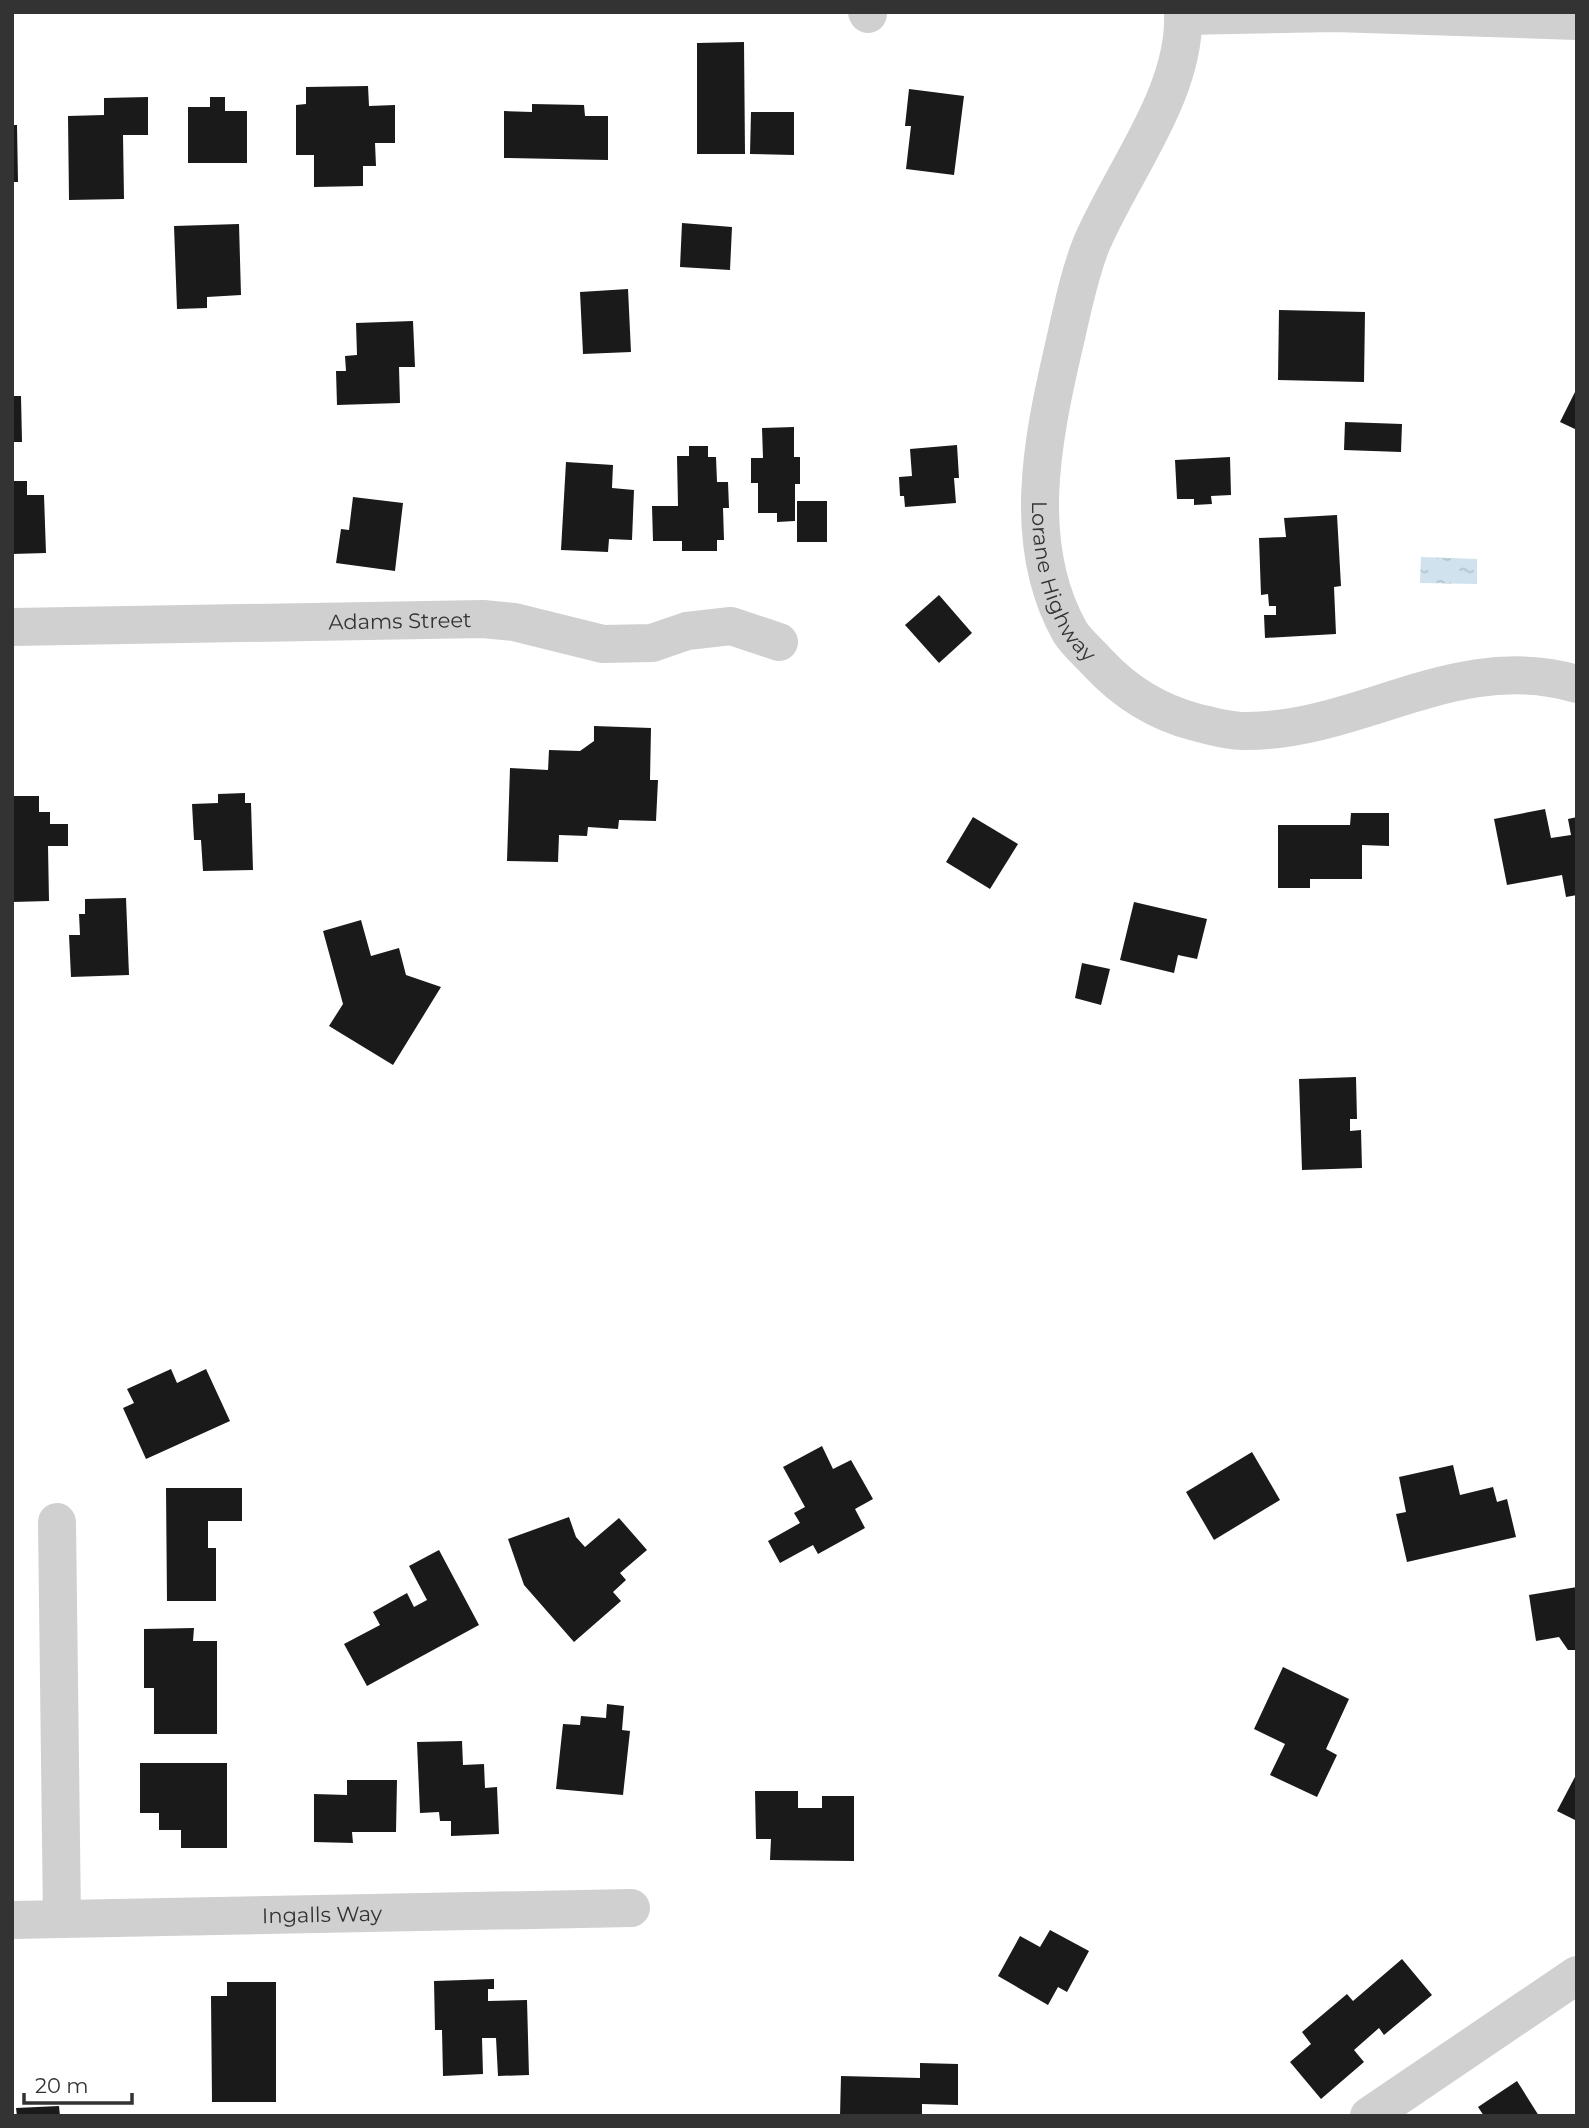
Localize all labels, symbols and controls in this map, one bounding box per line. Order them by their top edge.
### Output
street label: Lorane Highway [1027,501,1102,667]
street label: Adams Street [328,607,472,634]
street label: Ingalls Way [262,1900,383,1928]
scale bar [24,2062,133,2106]
text: 20 m [35,2073,89,2098]

